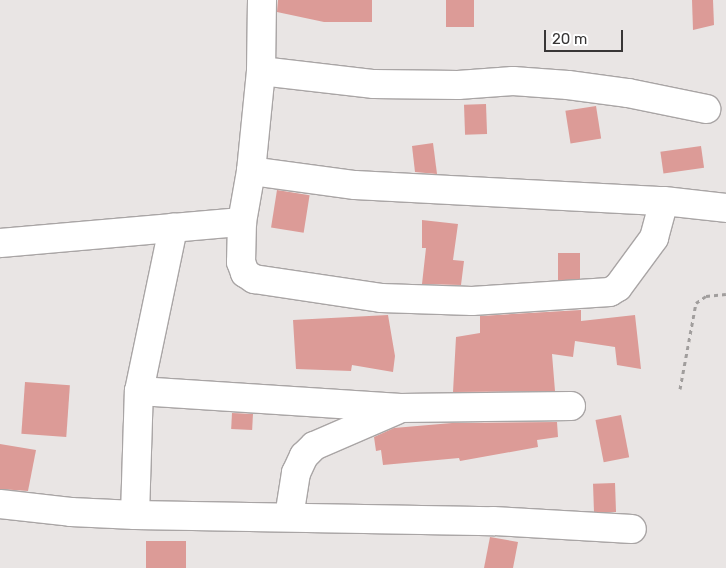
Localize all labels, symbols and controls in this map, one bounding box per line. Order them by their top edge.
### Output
scale bar [546,20,625,52]
text: 20 m [552,30,587,48]

